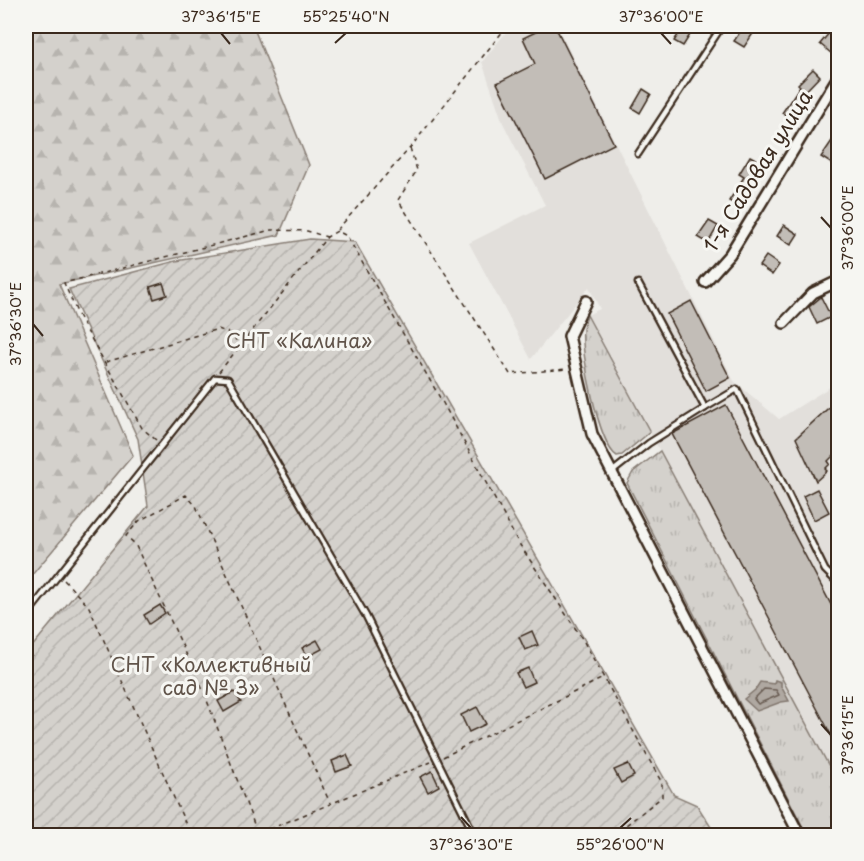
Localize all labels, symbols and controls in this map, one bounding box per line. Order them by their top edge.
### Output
text: 37°36'15"E [181,4,261,27]
text: 55°25'40"N [302,4,390,27]
text: 37°36'00"E [618,4,704,27]
street label: 1-я Садовая улица [695,83,819,257]
text: 37°36'00"E [835,185,858,271]
text: 37°36'30"E [3,282,26,366]
park label: СНТ «Калина» [226,325,372,355]
park label: СНТ «Коллективный сад № 3» [111,649,312,702]
text: 37°36'15"E [835,695,858,775]
text: 37°36'30"E [429,832,513,855]
text: 55°26'00"N [576,832,664,855]

